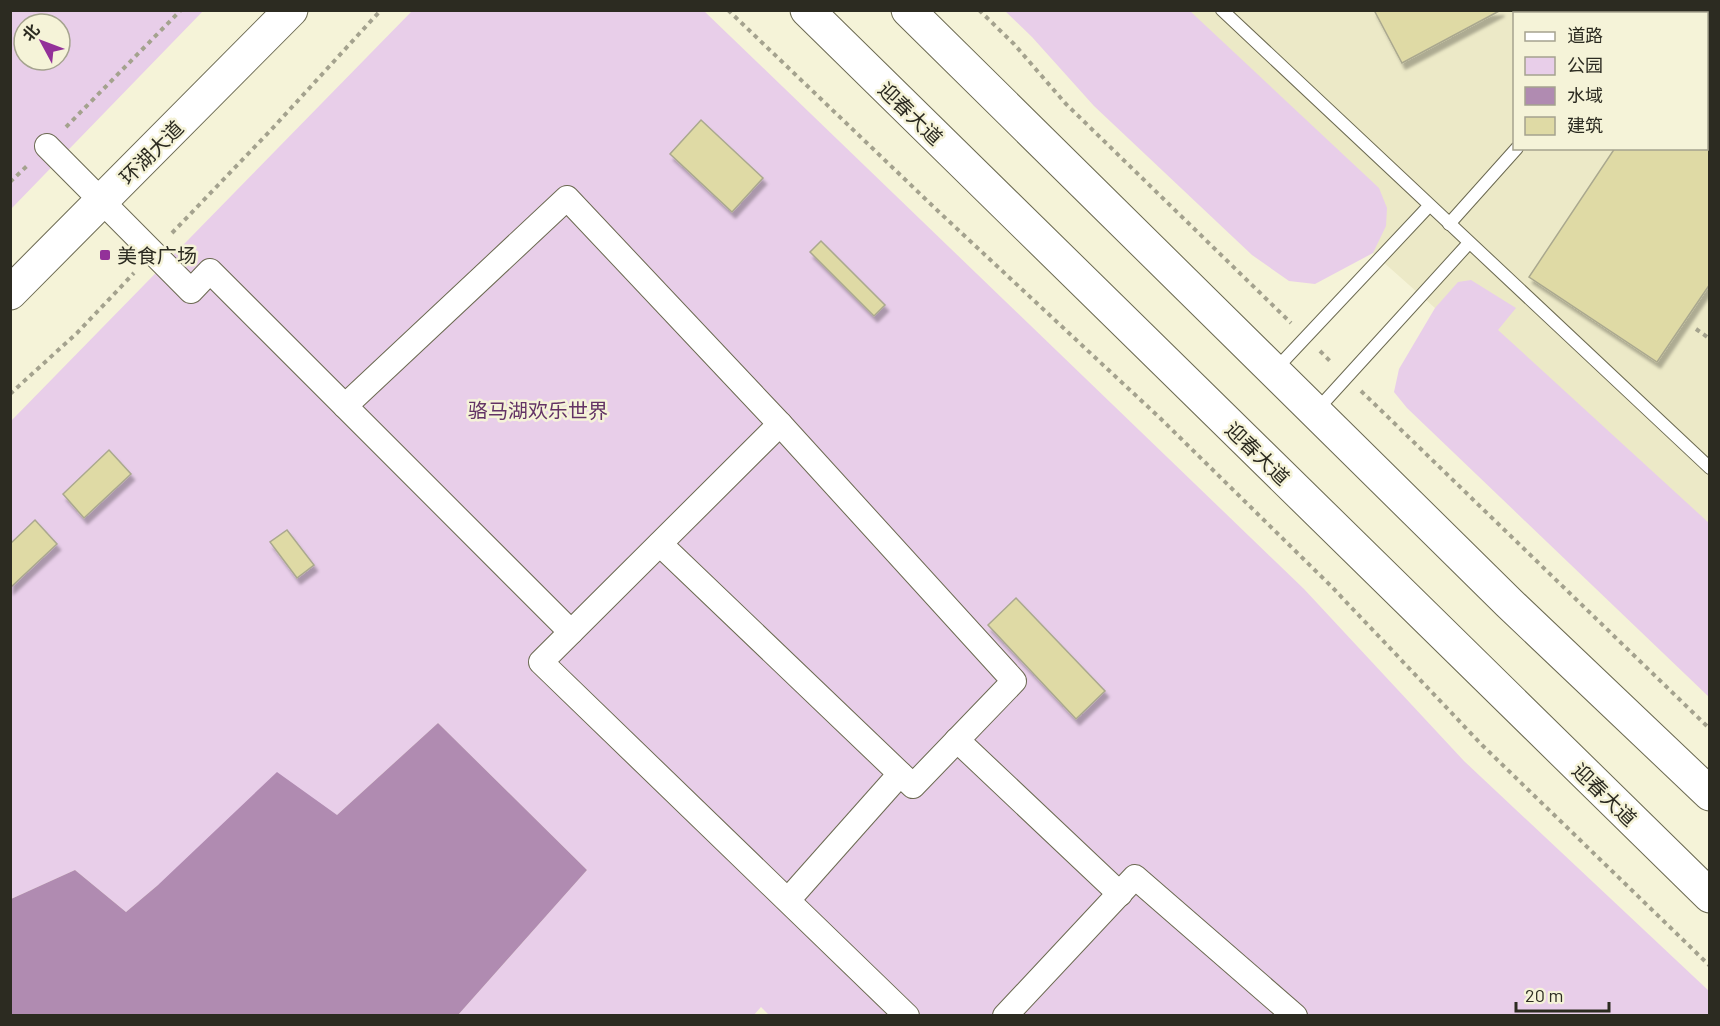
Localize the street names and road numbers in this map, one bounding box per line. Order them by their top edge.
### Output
street label: 迎春大道 [874,77,948,149]
street label: 环湖大道 [114,115,188,189]
street label: 迎春大道 [1221,417,1295,489]
street label: 迎春大道 [1568,758,1642,830]

